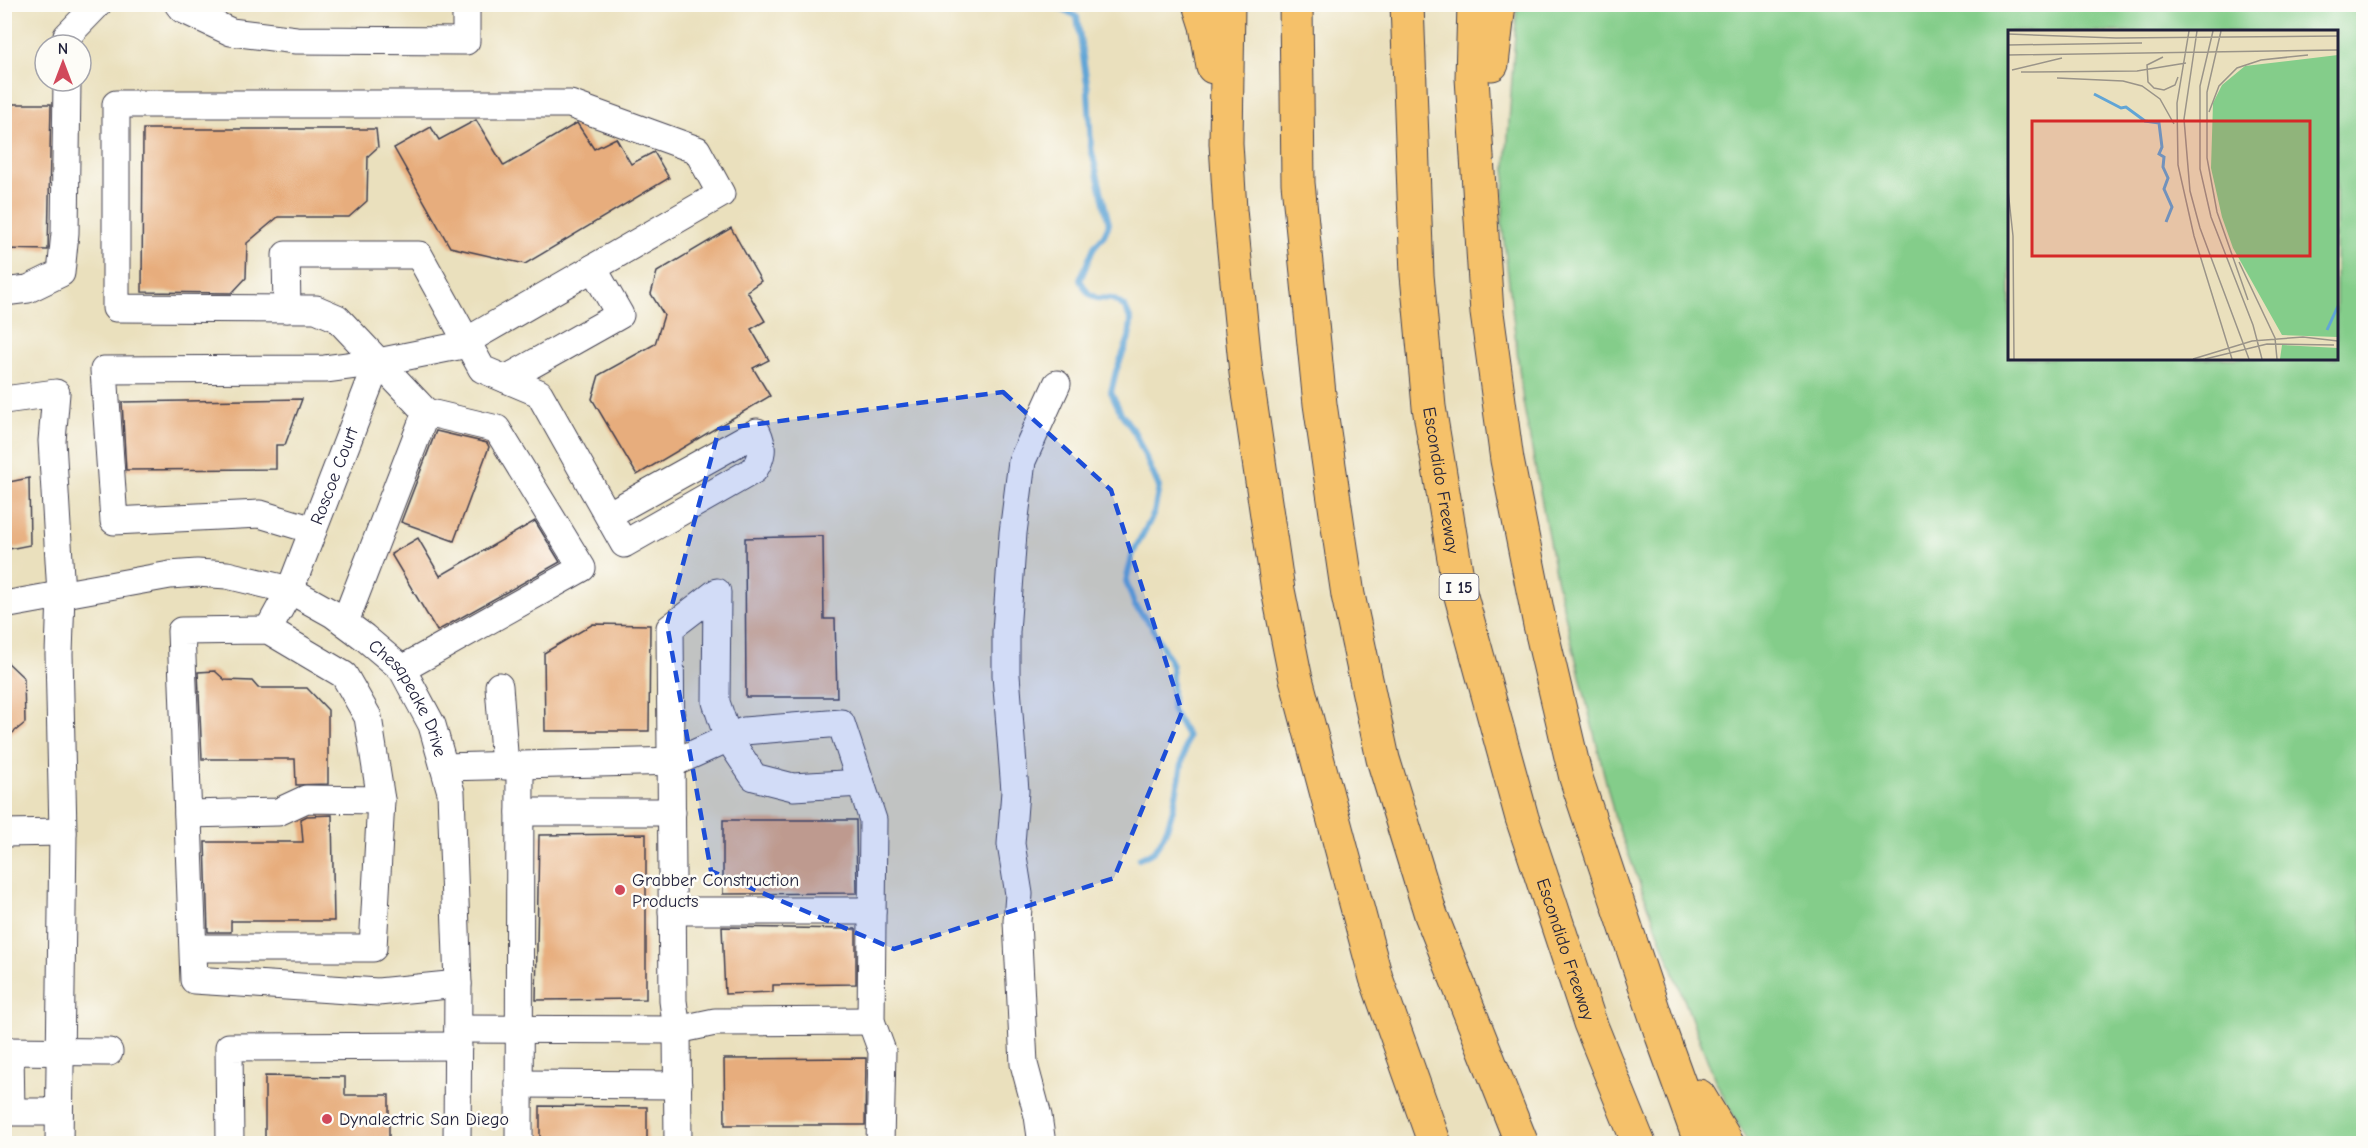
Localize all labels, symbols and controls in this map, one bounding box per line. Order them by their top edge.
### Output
inset map [2008,30,2338,360]
north arrow [33,33,93,93]
text: N [58,40,68,58]
street label: Escondido Freeway [1418,406,1463,556]
street label: Roscoe Court [306,424,363,528]
road number: I 15 [1440,574,1478,600]
street label: Chesapeake Drive [364,635,451,759]
place label: Grabber Construction Products [632,870,799,912]
street label: Escondido Freeway [1532,876,1599,1024]
marker: Grabber Construction Products [613,883,627,897]
place label: Dynalectric San Diego [339,1109,509,1130]
marker: Dynalectric San Diego [320,1112,334,1126]

